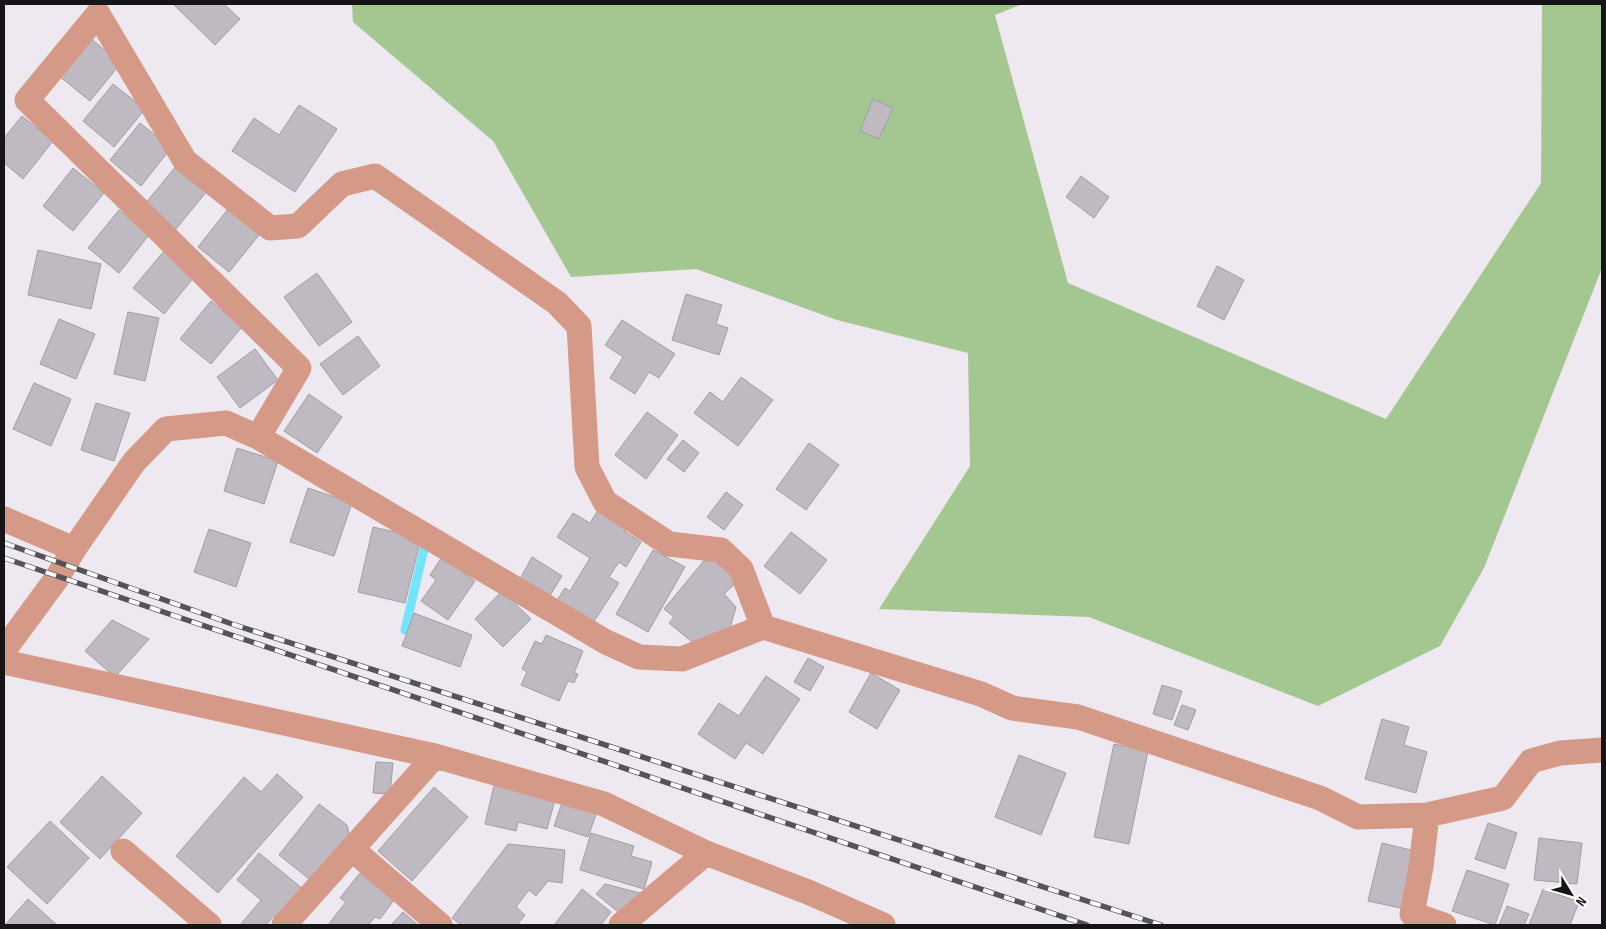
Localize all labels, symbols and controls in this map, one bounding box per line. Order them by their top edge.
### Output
north arrow [1546,869,1596,919]
text: N [1572,893,1590,910]

